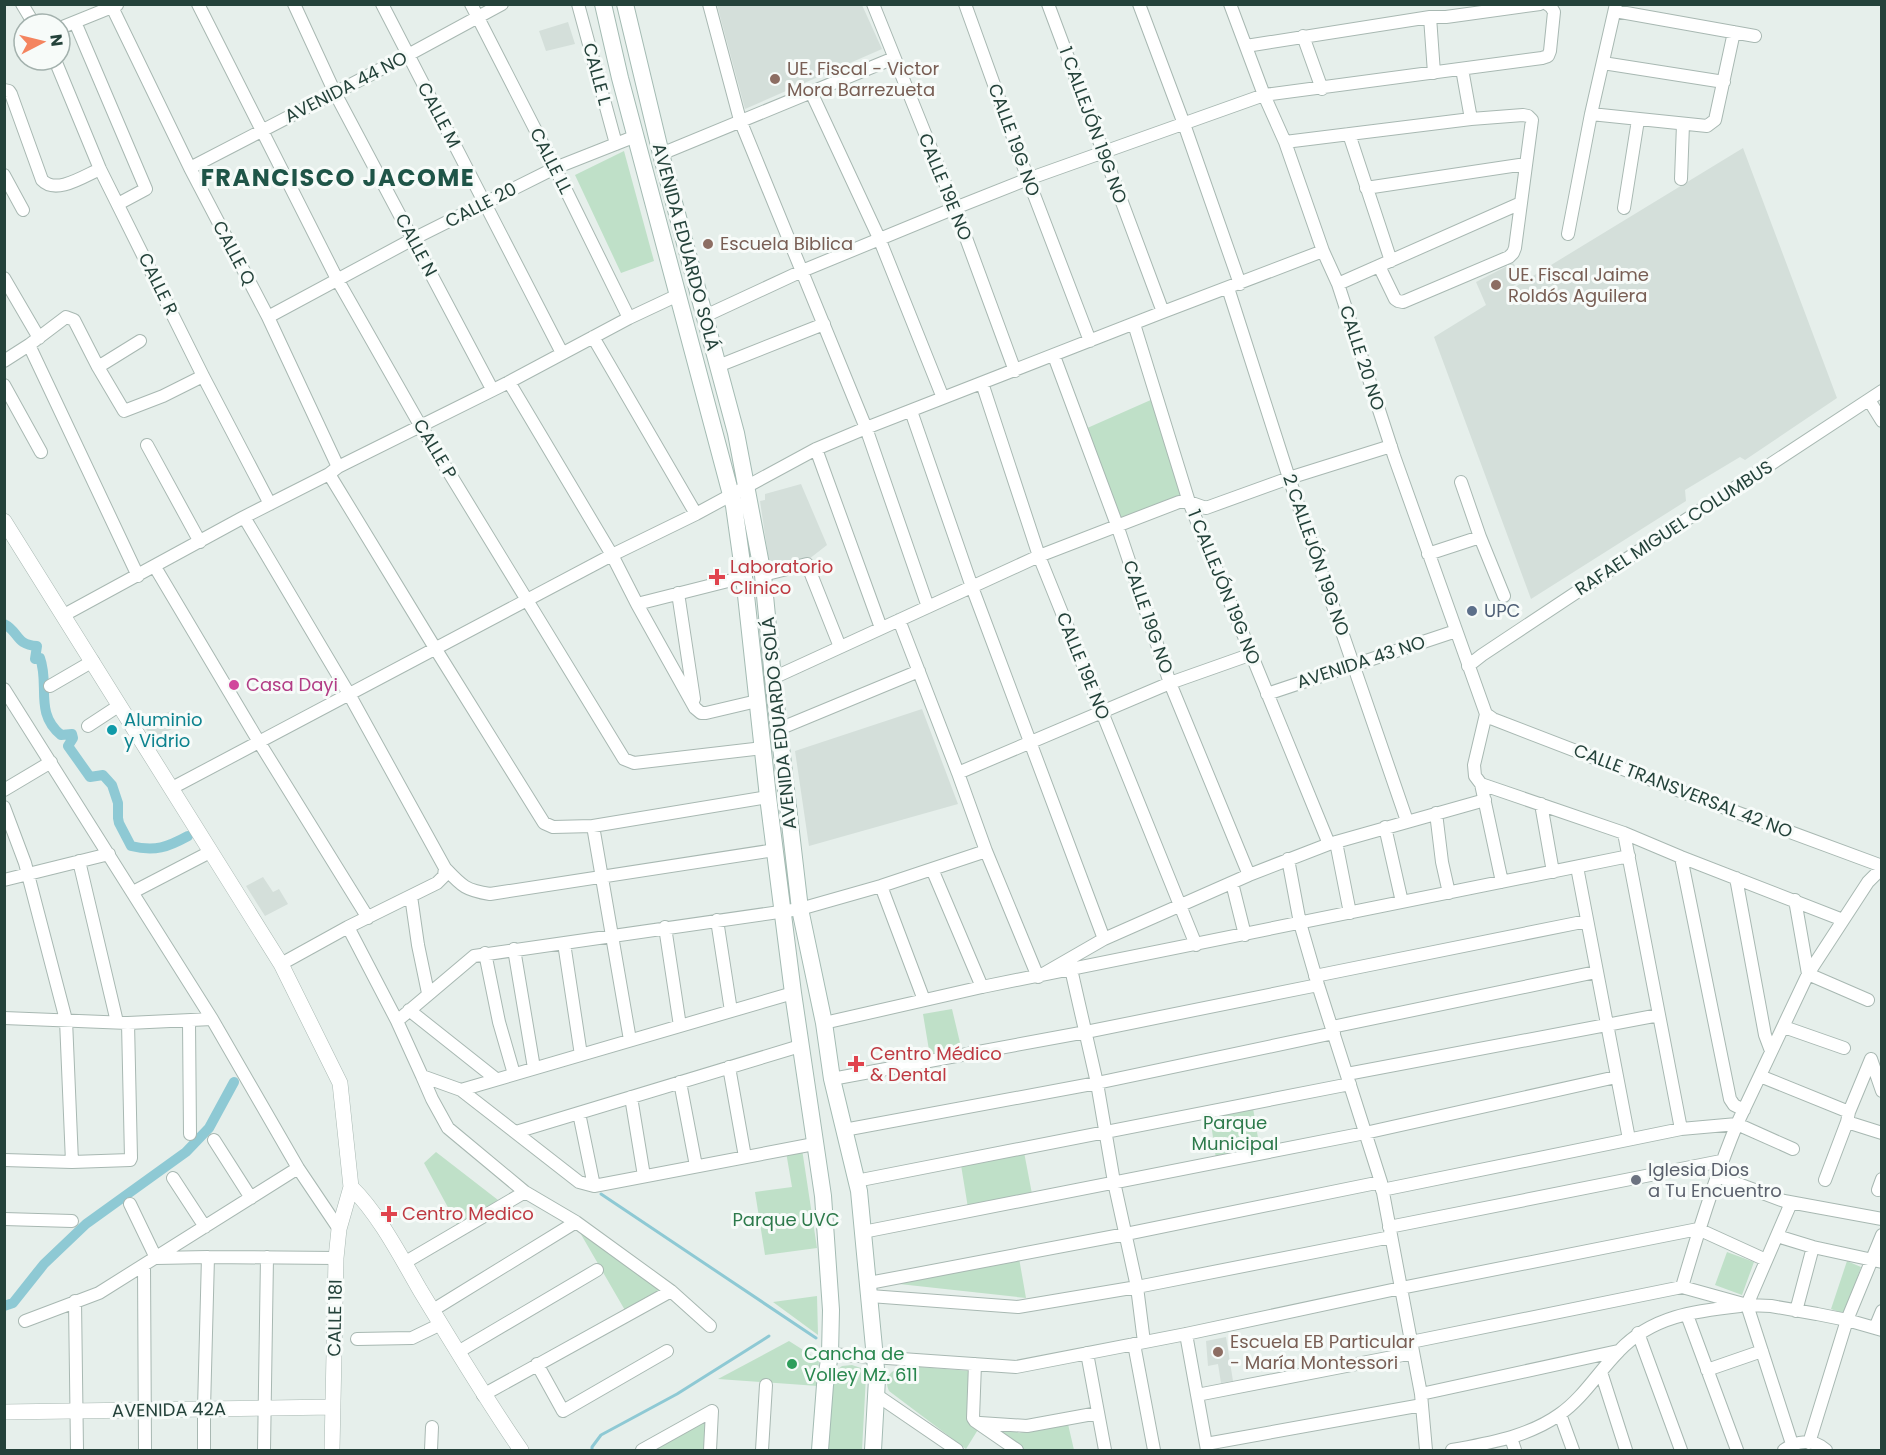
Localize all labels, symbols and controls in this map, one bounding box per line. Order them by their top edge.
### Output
north arrow [12,12,72,72]
text: N [44,33,69,48]
street label: CALLE L [577,40,618,108]
street label: 1 CALLEJÓN 19G NO [1053,43,1133,207]
street label: AVENIDA 44 NO [280,45,411,128]
place label: UE. Fiscal - Victor Mora Barrezueta [787,56,940,102]
marker: UE. Fiscal - Victor Mora Barrezueta [768,72,782,86]
street label: CALLE M [412,77,467,152]
street label: CALLE 19G NO [982,80,1046,200]
street label: CALLE LL [524,123,579,198]
street label: CALLE 19E NO [913,129,978,244]
street label: AVENIDA EDUARDO SOLÁ [647,140,726,353]
district label: FRANCISCO JACOME [201,161,475,194]
street label: CALLE 20 [441,176,521,233]
street label: CALLE N [389,209,444,281]
street label: CALLE Q [207,216,262,289]
place label: Escuela Biblica [720,231,853,256]
marker: Escuela Biblica [701,237,715,251]
street label: CALLE R [133,248,184,319]
place label: UE. Fiscal Jaime Roldós Aguilera [1508,262,1649,308]
marker: UE. Fiscal Jaime Roldós Aguilera [1489,278,1503,292]
street label: CALLE 20 NO [1334,302,1391,413]
street label: CALLE P [408,414,463,483]
street label: RAFAEL MIGUEL COLUMBUS [1570,454,1777,601]
street label: 2 CALLEJÓN 19G NO [1277,470,1356,639]
street label: 1 CALLEJÓN 19G NO [1182,506,1267,668]
place label: Laboratorio Clinico [730,554,833,600]
street label: CALLE 19G NO [1117,557,1180,677]
marker: Laboratorio Clinico [708,568,726,586]
place label: UPC [1484,598,1520,623]
marker: UPC [1465,604,1479,618]
street label: CALLE 19E NO [1051,608,1116,723]
street label: AVENIDA EDUARDO SOLÁ [755,615,802,831]
street label: AVENIDA 43 NO [1293,629,1428,694]
place label: Casa Dayi [246,672,338,697]
marker: Casa Dayi [227,678,241,692]
place label: Aluminio y Vidrio [124,707,203,753]
marker: Aluminio y Vidrio [105,723,119,737]
street label: CALLE TRANSVERSAL 42 NO [1570,737,1796,844]
place label: Centro Médico & Dental [870,1041,1002,1087]
marker: Centro Médico & Dental [847,1055,865,1073]
park label: Parque Municipal [1191,1110,1279,1156]
place label: Iglesia Dios a Tu Encuentro [1648,1157,1782,1203]
marker: Iglesia Dios a Tu Encuentro [1629,1173,1643,1187]
place label: Centro Medico [402,1201,534,1226]
marker: Centro Medico [380,1205,398,1223]
park label: Parque UVC [732,1207,840,1232]
street label: CALLE 18I [321,1279,348,1357]
place label: Escuela EB Particular - María Montessori [1230,1329,1415,1375]
place label: Cancha de Volley Mz. 611 [804,1341,918,1387]
marker: Escuela EB Particular - María Montessori [1211,1345,1225,1359]
marker: Cancha de Volley Mz. 611 [785,1357,799,1371]
street label: AVENIDA 42A [112,1396,226,1423]

